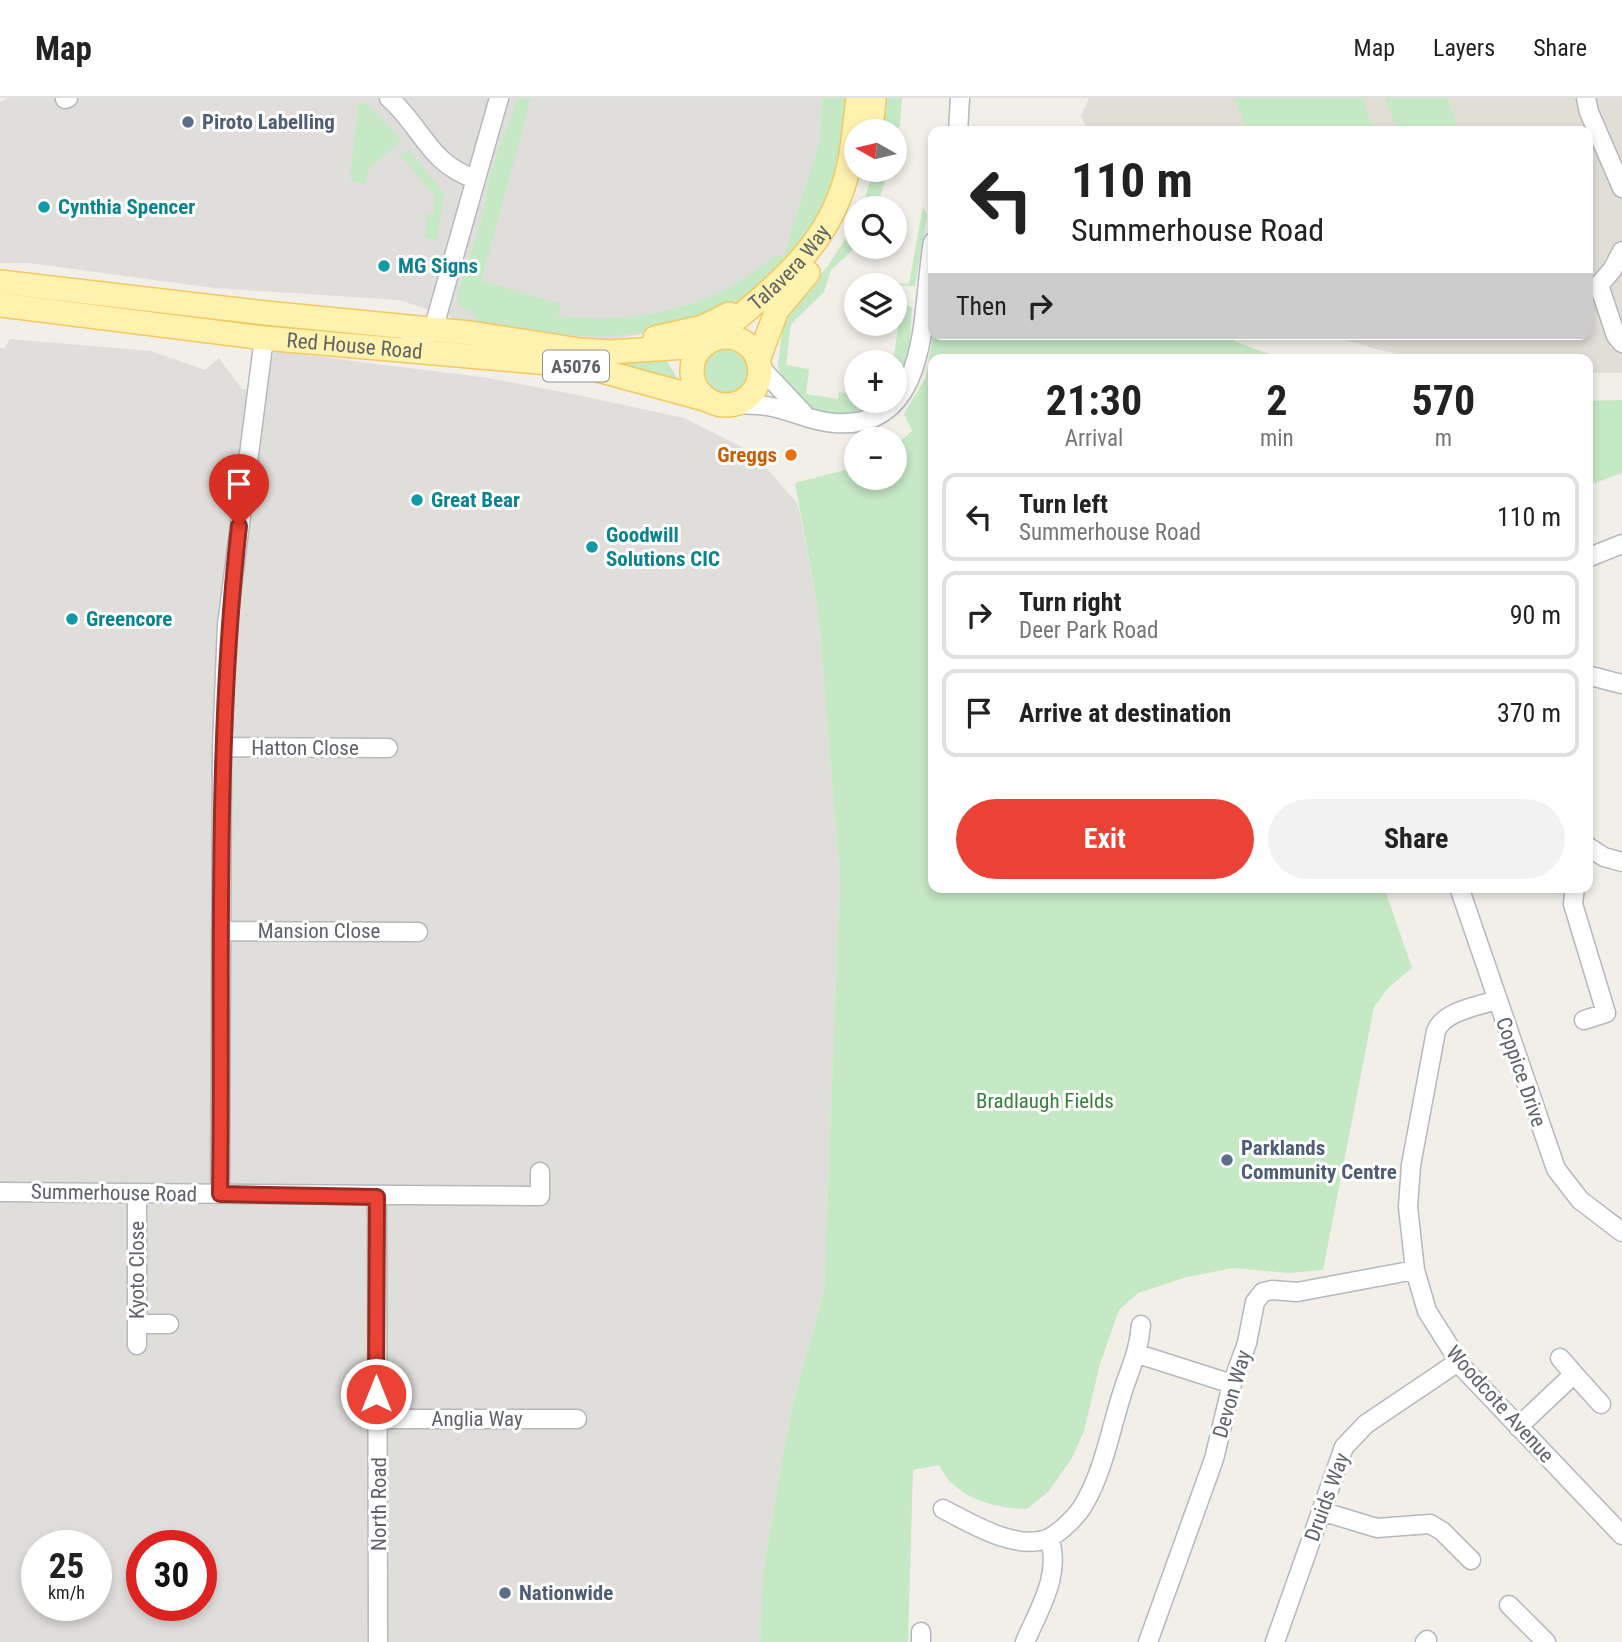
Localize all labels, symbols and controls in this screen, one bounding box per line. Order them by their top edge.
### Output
text: Map [35,29,92,68]
text: Map [1354,34,1395,62]
text: Layers [1433,34,1495,62]
text: Share [1533,34,1587,62]
place label: Piroto Labelling [202,110,335,134]
marker: Piroto Labelling [180,114,196,130]
north arrow [844,119,906,182]
map controls [844,119,907,490]
text: 110 m [1071,152,1193,209]
icon: left [956,154,1047,245]
place label: Cynthia Spencer [58,195,195,219]
button: search [844,196,907,259]
marker: Cynthia Spencer [36,199,52,215]
text: Summerhouse Road [1071,211,1324,249]
street label: Talavera Way [744,220,835,316]
place label: MG Signs [398,254,478,278]
marker: MG Signs [376,258,392,274]
button: layers [844,273,907,336]
icon: right [1021,287,1059,325]
text: Then [956,291,1007,321]
street label: Red House Road [286,328,424,364]
road number: A5076 [543,350,609,382]
button: + [844,350,907,413]
text: 21:30 [1046,376,1142,425]
text: 2 [1266,376,1287,425]
text: 570 [1411,376,1475,425]
text: Arrival [1065,425,1123,452]
text: min [1260,425,1294,452]
text: m [1435,425,1452,452]
button: − [844,427,907,490]
place label: Greggs [717,443,777,467]
marker: Greggs [783,447,799,463]
pin [209,454,269,526]
icon: arrive [220,465,258,503]
place label: Great Bear [431,488,520,512]
text: Turn left [1019,489,1108,519]
marker: Great Bear [409,492,425,508]
icon: left [960,498,998,536]
text: 110 m [1497,502,1561,532]
text: Summerhouse Road [1019,519,1201,546]
place label: Goodwill Solutions CIC [606,523,720,571]
marker: Goodwill Solutions CIC [584,539,600,555]
text: Turn right [1019,587,1121,617]
icon: right [960,596,998,634]
text: 90 m [1510,600,1561,630]
place label: Greencore [86,607,172,631]
marker: Greencore [64,611,80,627]
text: Deer Park Road [1019,617,1158,644]
icon: arrive [960,694,998,732]
text: Arrive at destination [1019,698,1231,728]
text: 370 m [1497,698,1561,728]
street label: Hatton Close [251,736,359,760]
button: Exit [956,799,1254,879]
button: Share [1268,799,1565,879]
street label: Mansion Close [258,919,381,943]
street label: Coppice Drive [1491,1014,1551,1130]
park label: Bradlaugh Fields [976,1089,1114,1113]
place label: Parklands Community Centre [1241,1136,1397,1184]
marker: Parklands Community Centre [1219,1152,1235,1168]
street label: Summerhouse Road [31,1180,197,1206]
street label: Kyoto Close [125,1221,149,1319]
street label: Woodcote Avenue [1441,1341,1559,1467]
street label: Devon Way [1208,1347,1256,1441]
position arrow [339,1357,413,1431]
street label: Anglia Way [431,1407,523,1431]
street label: Druids Way [1300,1449,1354,1545]
street label: North Road [367,1457,391,1551]
speed limit sign: 30 [126,1530,217,1621]
text: 25 [49,1546,84,1587]
place label: Nationwide [519,1581,613,1605]
text: km/h [48,1582,85,1603]
marker: Nationwide [497,1585,513,1601]

